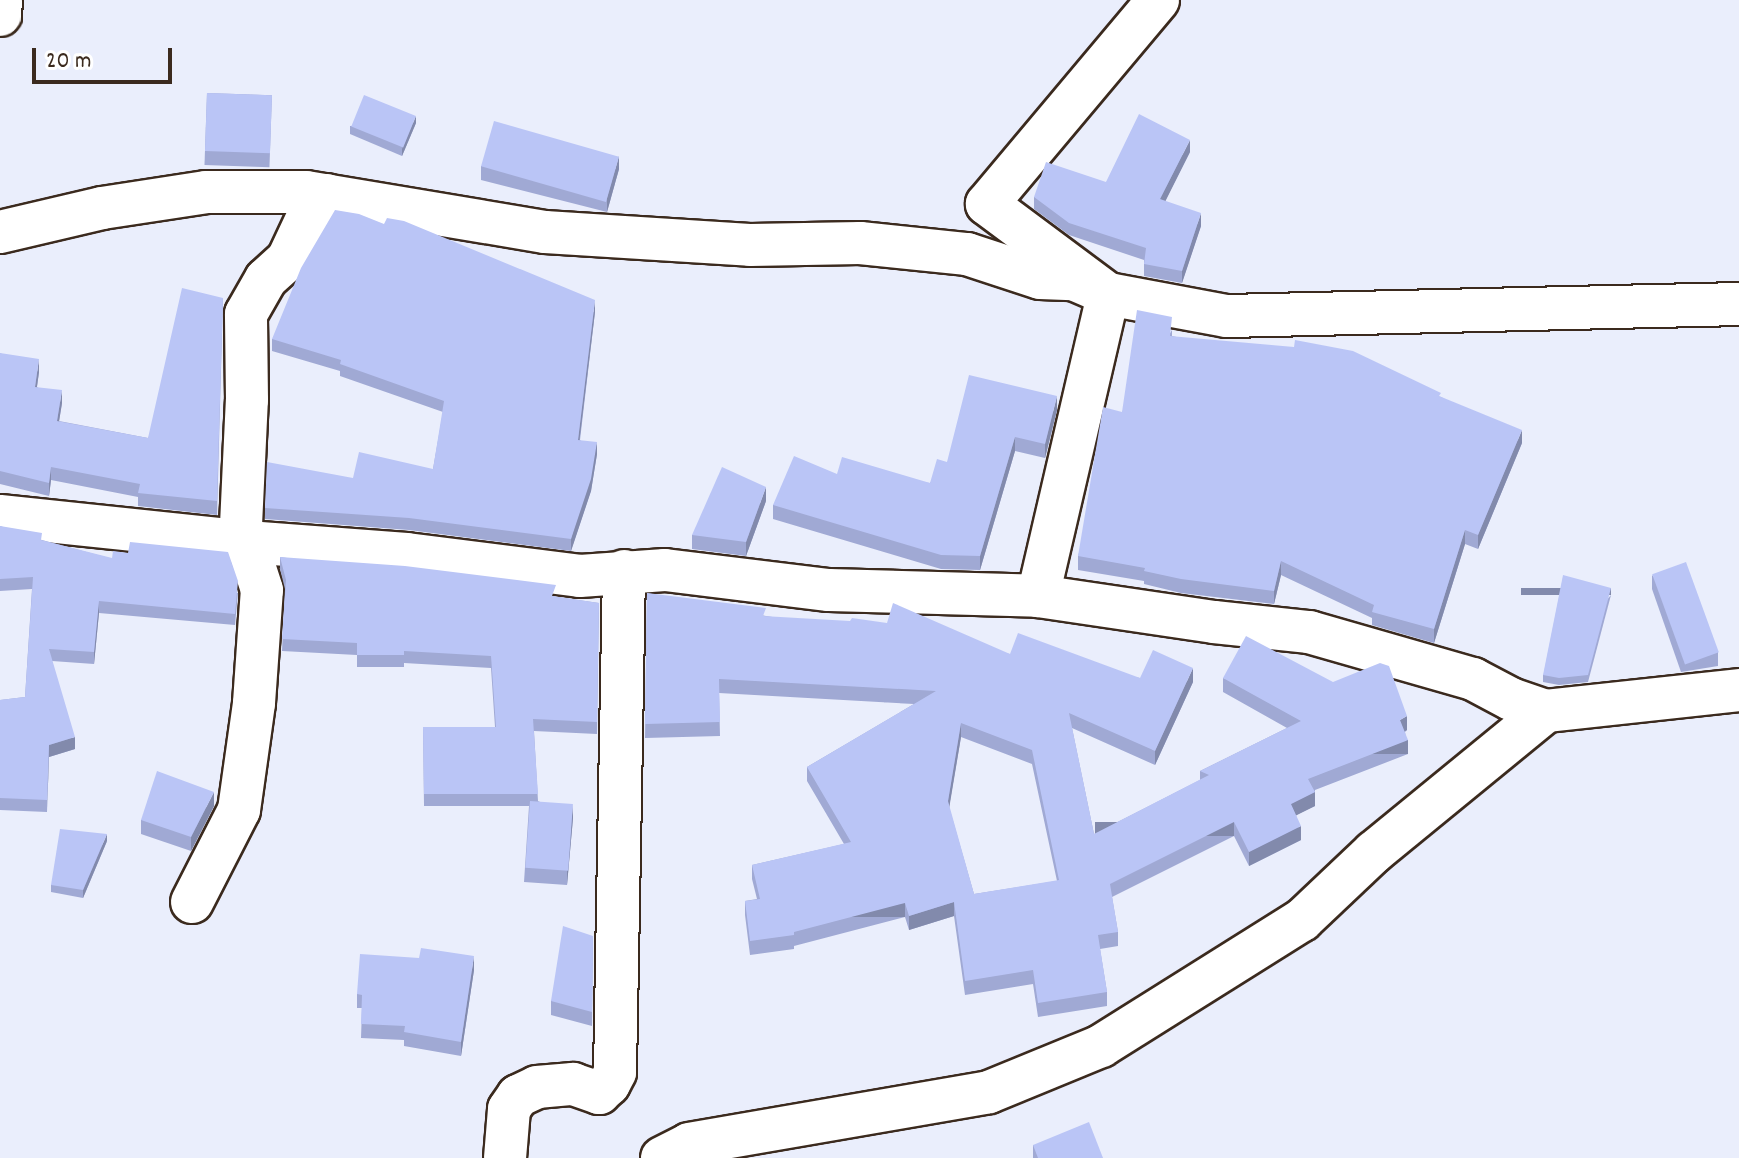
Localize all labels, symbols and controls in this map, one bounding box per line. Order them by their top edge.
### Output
scale bar [36,32,176,82]
text: 20 m [46,45,92,79]

